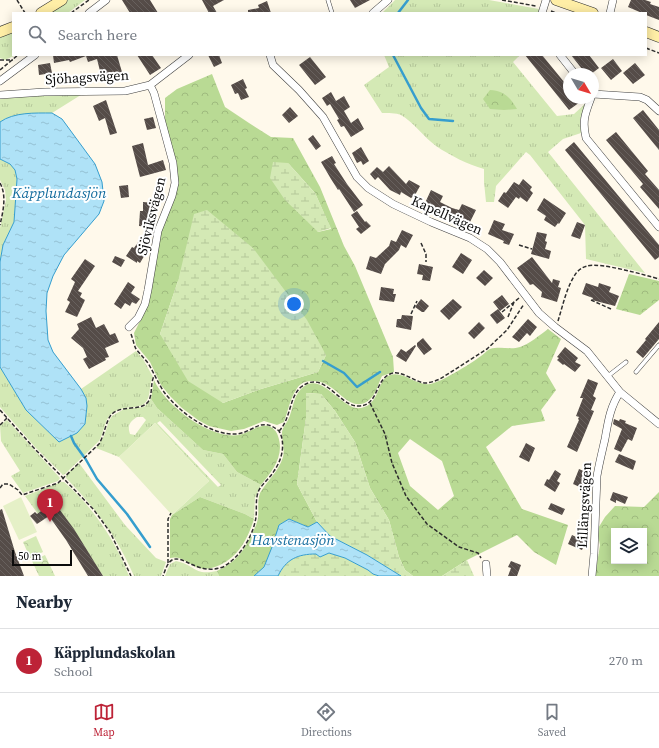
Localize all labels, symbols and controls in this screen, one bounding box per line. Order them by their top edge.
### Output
search box [12,12,647,56]
icon: search [26,23,48,45]
text: Search here [58,24,137,45]
street label: Sjöhagsvägen [45,65,130,89]
north arrow [563,68,599,104]
street label: Sjöviksvägen [132,174,171,257]
water label: Käpplundasjön [11,182,107,203]
street label: Kapellvägen [408,190,486,240]
your location [284,294,304,314]
street label: Lillängsvägen [572,461,596,549]
pin: 1 [37,489,63,522]
map controls [611,528,647,564]
button: layers [611,528,647,564]
water label: Havstenasjön [250,529,335,550]
scale bar [12,548,72,567]
text: 50 m [18,549,41,564]
text: Nearby [16,590,72,614]
text: Käpplundaskolan [54,642,176,663]
text: 1 [25,652,33,669]
text: 270 m [609,652,643,669]
text: School [54,663,93,680]
tab: Map [93,701,115,740]
tab: Directions [301,701,352,740]
tab: Saved [538,701,566,740]

